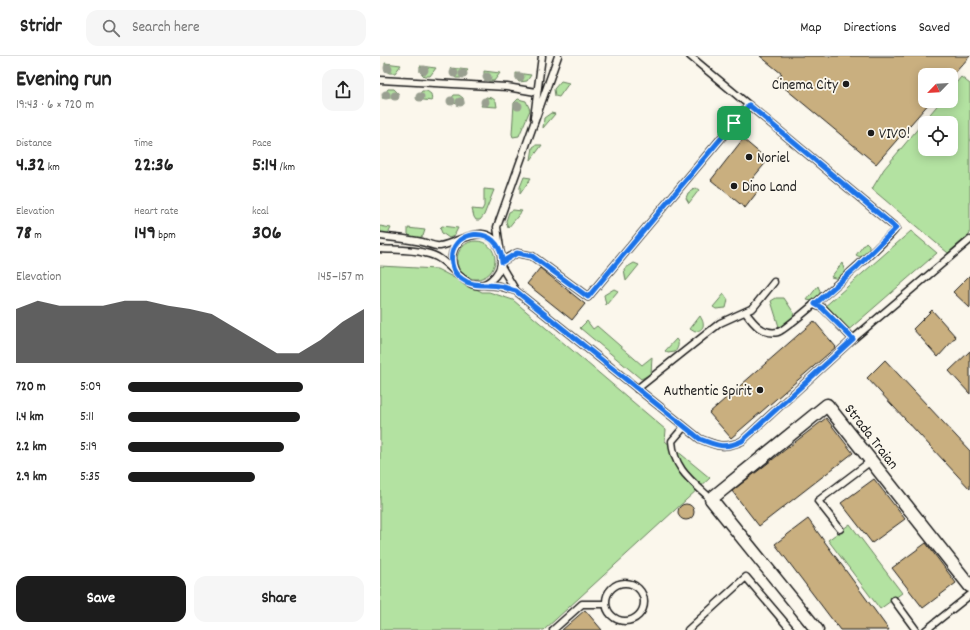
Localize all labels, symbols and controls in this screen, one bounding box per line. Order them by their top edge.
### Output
search box [86,10,366,46]
text: Stridr [20,14,62,41]
icon: search [100,17,122,39]
text: Search here [132,17,200,39]
text: Map [800,18,822,38]
text: Directions [844,18,897,38]
text: Saved [919,18,950,38]
text: Evening run [16,65,112,96]
north arrow [918,68,958,108]
map controls [918,68,958,156]
button: share [322,69,364,111]
place label: Cinema City [772,75,839,97]
marker: Cinema City [841,79,851,89]
text: 19:43 · 6 × 720 m [16,96,94,115]
pin [717,106,751,140]
icon: arrive [723,112,745,134]
button: locate [918,116,958,156]
place label: VIVO! [879,124,910,146]
marker: VIVO! [866,128,876,138]
text: Distance [16,136,52,152]
text: Time [134,136,153,152]
text: Pace [252,136,271,152]
place label: Noriel [757,148,790,170]
text: 4.32 [16,152,45,180]
text: 22:36 [134,152,173,180]
text: 5:14 [252,152,277,180]
marker: Noriel [744,152,754,162]
text: km [45,160,60,176]
text: /km [277,160,295,176]
place label: Dino Land [742,177,797,199]
marker: Dino Land [729,181,739,191]
text: Elevation [16,204,54,220]
text: Heart rate [134,204,178,220]
text: kcal [252,204,269,220]
text: 78 [16,220,32,248]
text: 149 [134,220,156,248]
text: 306 [252,220,282,248]
text: m [32,228,42,244]
text: bpm [156,228,176,244]
text: Elevation [16,268,61,287]
text: 145–157 m [318,268,364,287]
text: 720 m [16,378,46,397]
text: 5:09 [80,378,101,397]
place label: Authentic Spirit [664,381,752,403]
marker: Authentic Spirit [755,385,765,395]
street label: Strada Traian [838,400,903,475]
text: 1.4 km [16,408,44,427]
text: 5:11 [80,408,94,427]
text: 2.2 km [16,438,47,457]
text: 5:19 [80,438,97,457]
text: 2.9 km [16,468,47,487]
text: 5:35 [80,468,100,487]
button: Save [16,576,186,622]
button: Share [194,576,364,622]

